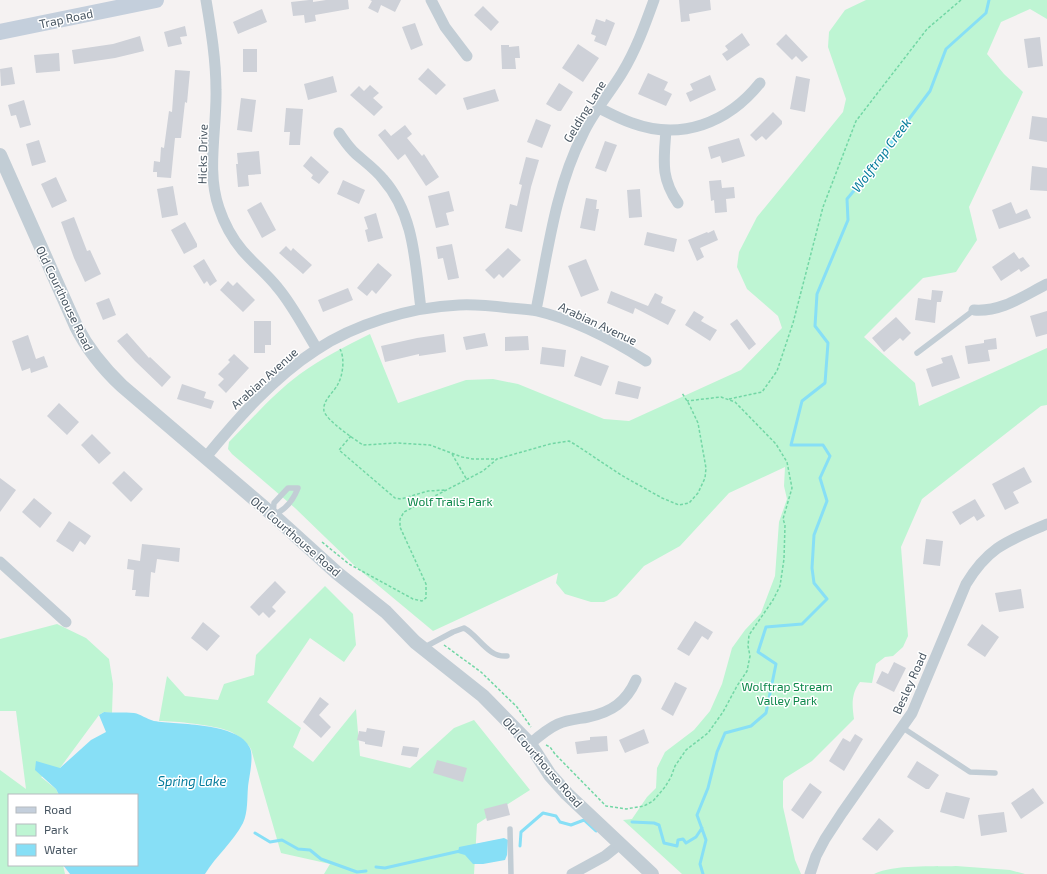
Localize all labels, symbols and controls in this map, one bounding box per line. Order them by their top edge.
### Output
street label: Trap Road [38,5,94,31]
street label: Gelding Lane [560,77,608,145]
water label: Wolftrap Creek [848,114,914,195]
street label: Hicks Drive [194,124,210,184]
street label: Old Courthouse Road [34,243,96,353]
street label: Arabian Avenue [557,299,639,347]
street label: Arabian Avenue [228,344,300,412]
street label: Old Courthouse Road [248,493,344,579]
park label: Wolf Trails Park [407,494,493,508]
street label: Besley Road [889,650,929,716]
park label: Wolftrap Stream Valley Park [741,679,833,707]
street label: Old Courthouse Road [500,714,586,810]
water label: Spring Lake [158,773,226,789]
legend [8,794,138,866]
text: Road [44,802,72,816]
text: Park [44,822,69,836]
text: Water [44,842,78,856]

